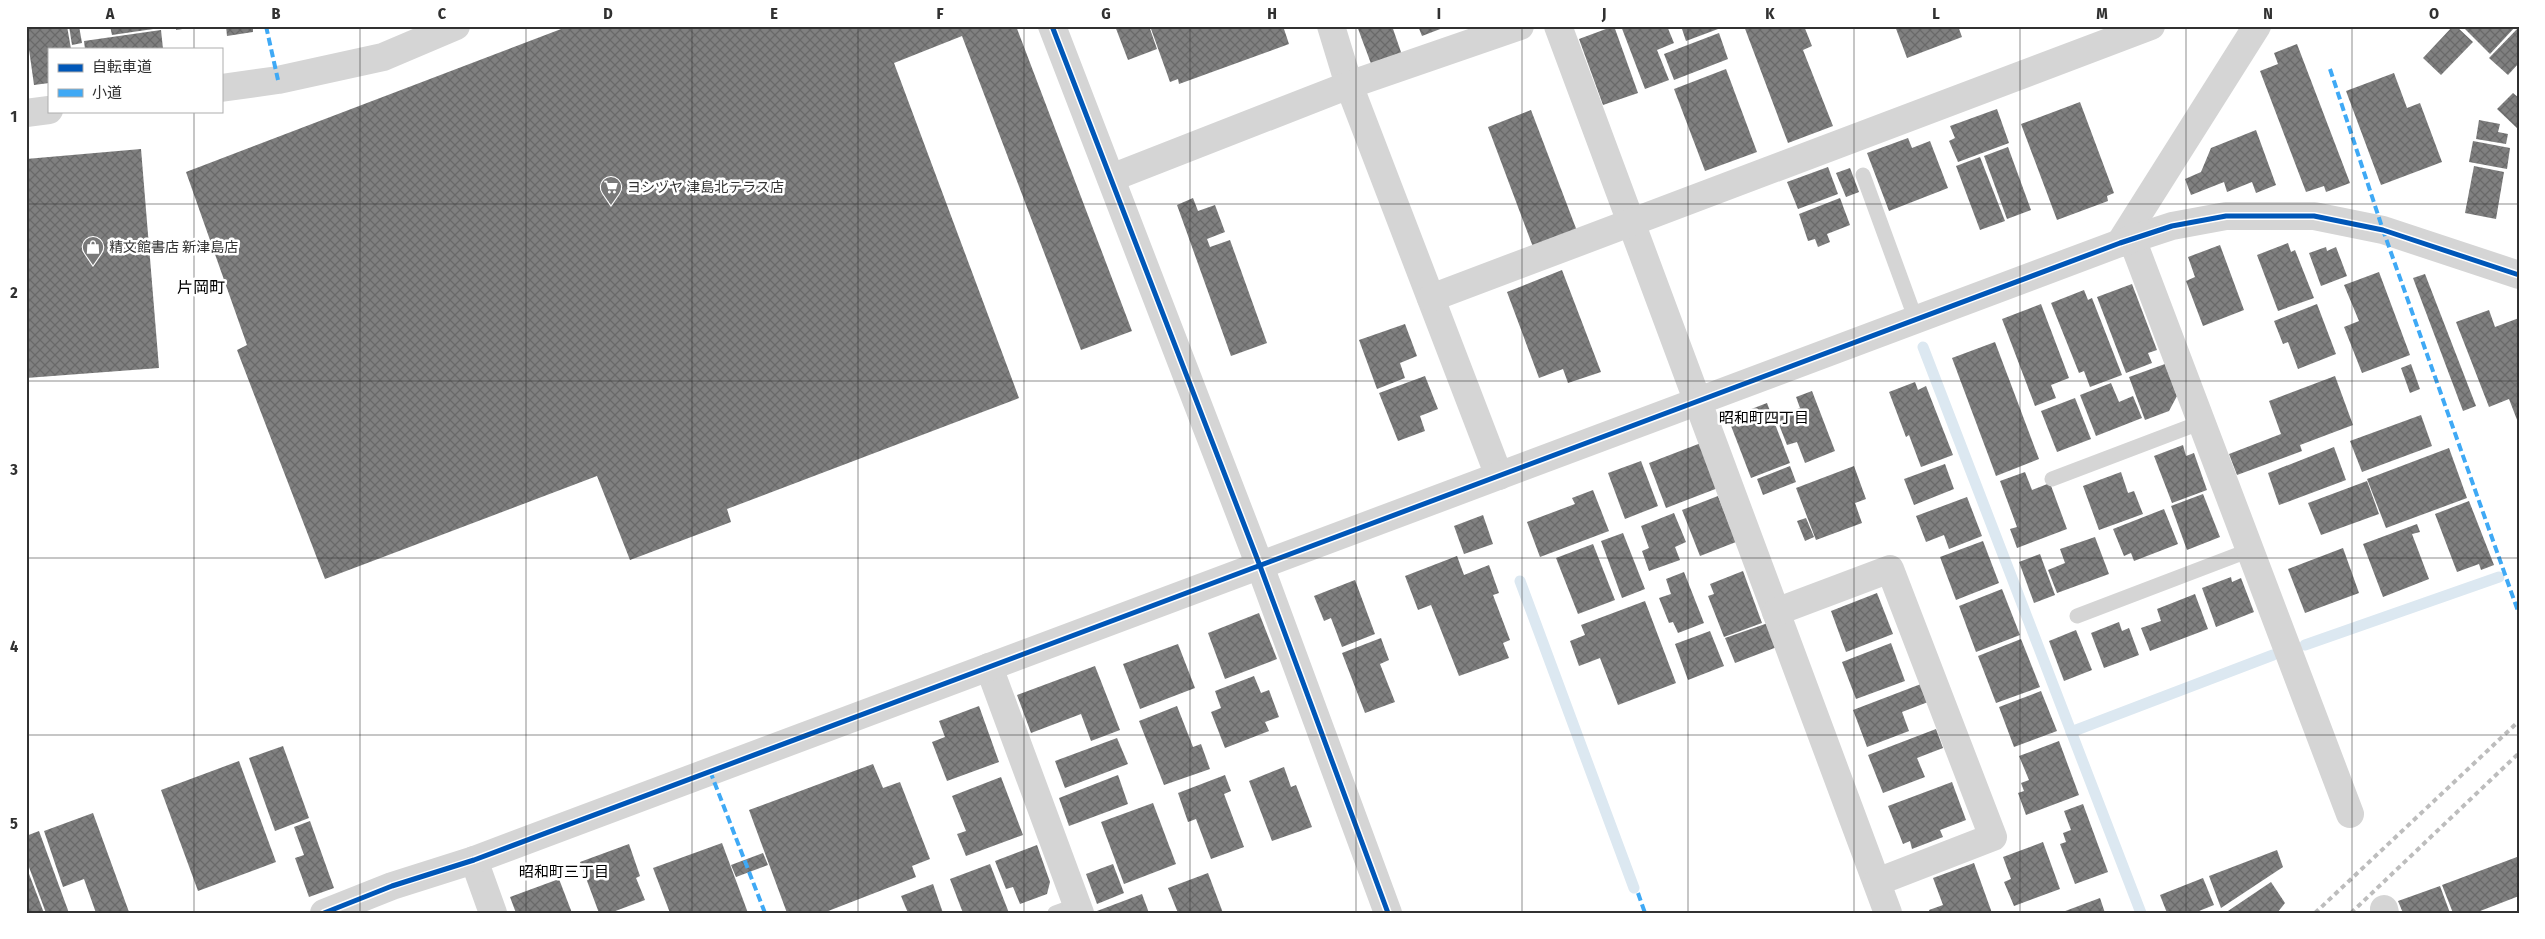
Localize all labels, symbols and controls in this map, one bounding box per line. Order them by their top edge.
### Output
text: A [105,4,115,23]
text: B [272,4,281,23]
text: C [438,4,447,23]
text: D [603,4,613,23]
text: E [770,4,778,23]
text: F [936,4,944,23]
text: G [1101,4,1111,23]
text: H [1267,4,1277,23]
text: I [1437,4,1441,23]
text: J [1601,4,1606,23]
text: K [1765,4,1775,23]
text: L [1932,4,1940,23]
text: M [2096,4,2108,23]
text: N [2263,4,2273,23]
text: O [2429,4,2439,23]
legend [48,48,222,112]
text: 自転車道 [92,58,152,76]
text: 小道 [92,84,122,102]
text: 1 [11,107,17,126]
supermarket icon: ヨシヅヤ 津島北テラス店 [599,175,623,206]
place label: ヨシヅヤ 津島北テラス店 [627,179,784,196]
shop icon: 精文館書店 新津島店 [81,235,105,266]
place label: 精文館書店 新津島店 [109,239,238,256]
district label: 片岡町 [177,278,225,297]
text: 2 [9,283,18,302]
district label: 昭和町四丁目 [1719,409,1809,427]
text: 3 [9,460,18,479]
text: 4 [10,637,18,656]
text: 5 [10,814,18,833]
district label: 昭和町三丁目 [519,863,609,881]

